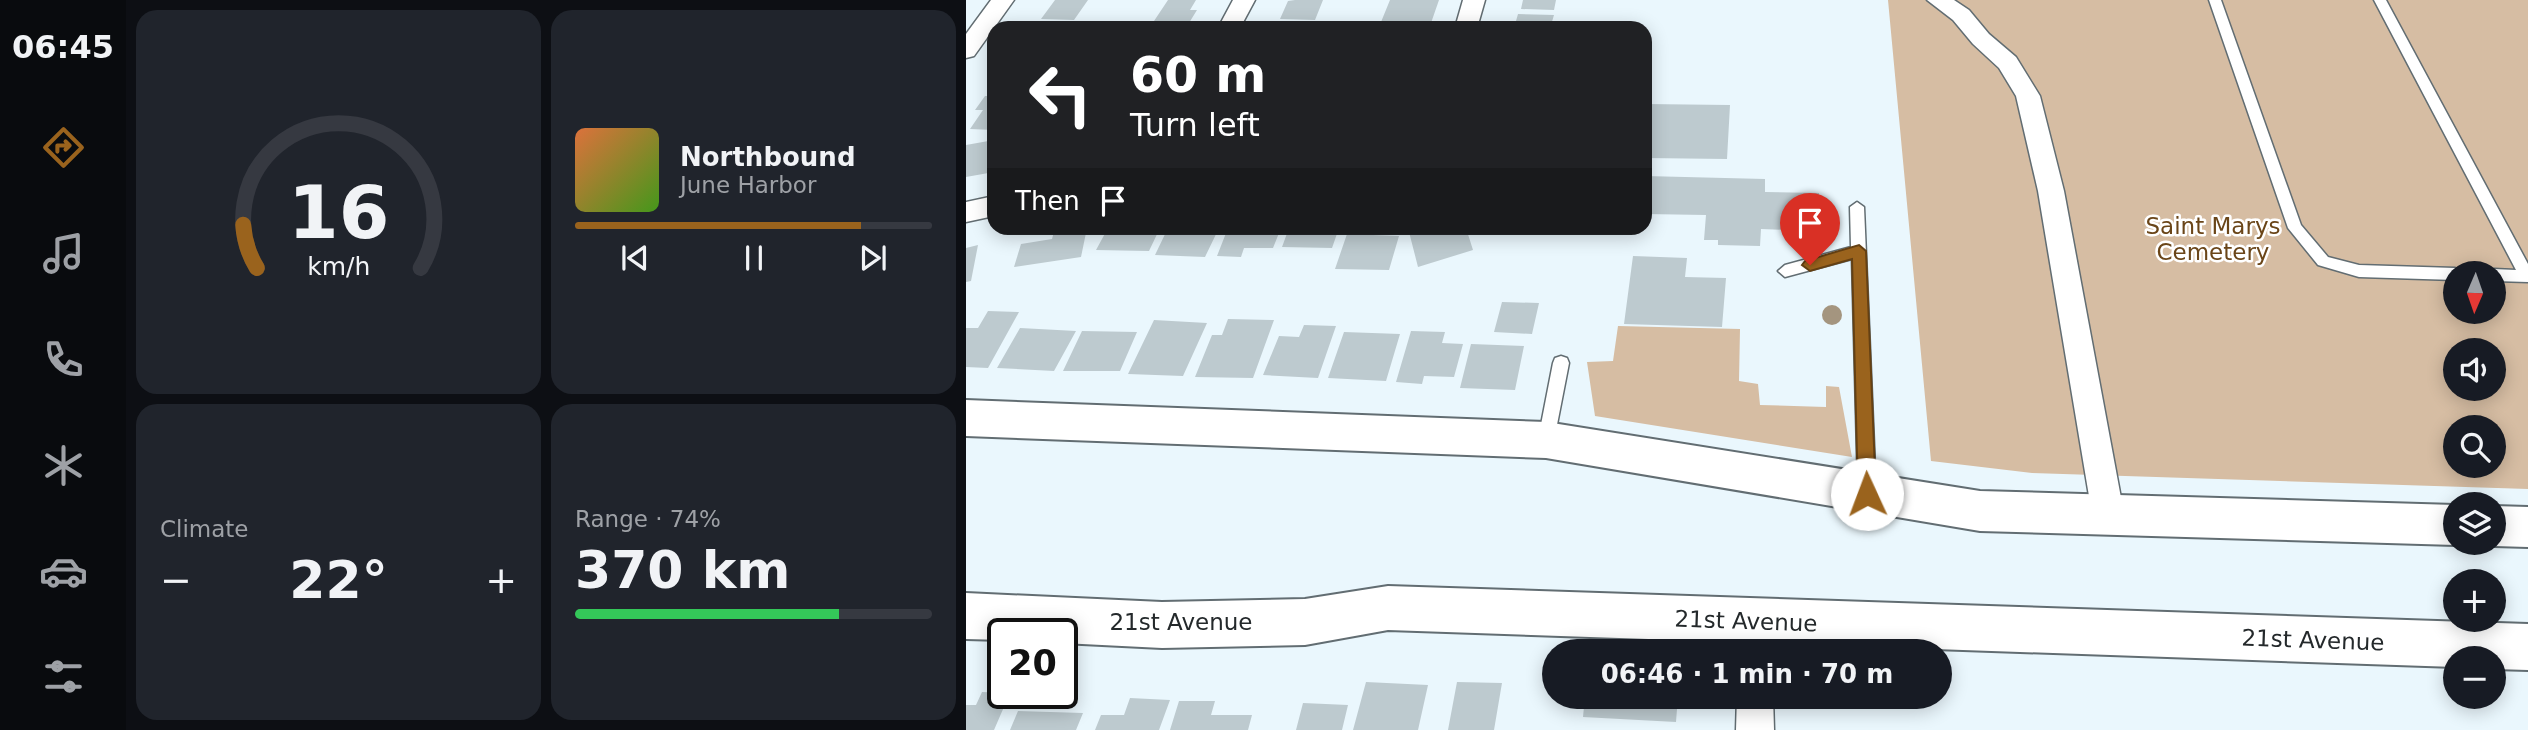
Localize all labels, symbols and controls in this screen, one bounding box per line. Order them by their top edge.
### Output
text: 06:45 [12,28,114,66]
text: 60 m [1130,47,1266,104]
icon: left [1015,49,1106,140]
text: Turn left [1130,106,1260,144]
icon: directions [39,123,88,172]
text: Northbound [680,142,856,172]
text: 16 [288,171,389,256]
text: June Harbor [680,172,816,198]
icon: arrive [1094,182,1132,220]
text: Then [1015,186,1080,216]
pin [1780,193,1840,265]
icon: arrive [1791,204,1829,242]
park label: Saint Marys Cemetery [2146,213,2280,265]
icon: music [39,229,88,278]
icon: previous [616,239,654,277]
icon: pause [735,239,773,277]
icon: next [854,239,892,277]
text: km/h [307,252,370,281]
north arrow [2443,261,2506,324]
map controls [2443,261,2506,709]
icon: phone [39,335,88,384]
button: sound [2443,338,2506,401]
button: search [2443,415,2506,478]
icon: climate [39,441,88,490]
position arrow [1830,457,1904,531]
button: layers [2443,492,2506,555]
text: Range · 74% [575,506,721,532]
text: Climate [160,516,249,542]
text: 370 km [575,540,790,600]
icon: car [39,547,88,596]
text: 22° [289,550,388,610]
text: − [160,558,192,602]
text: + [485,558,517,602]
button: + [2443,569,2506,632]
street label: 21st Avenue [1674,606,1818,636]
street label: 21st Avenue [1109,609,1253,635]
speed limit sign: 20 [987,618,1078,709]
street label: 21st Avenue [2241,625,2385,655]
button: − [2443,646,2506,709]
icon: filters [39,652,88,701]
text: 06:46 · 1 min · 70 m [1601,659,1893,689]

